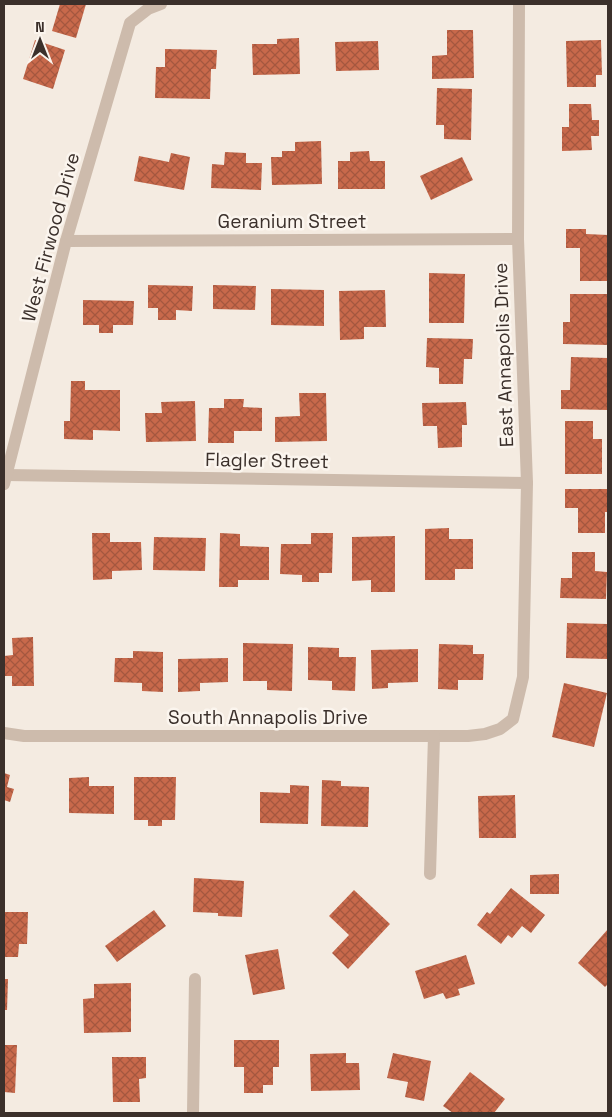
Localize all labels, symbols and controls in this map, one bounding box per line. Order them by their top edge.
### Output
north arrow [15,15,65,65]
text: N [35,18,45,36]
street label: West Firwood Drive [16,150,85,325]
street label: Geranium Street [218,209,366,234]
street label: East Annapolis Drive [488,262,519,448]
street label: Flagler Street [205,447,329,474]
street label: South Annapolis Drive [168,705,368,730]

